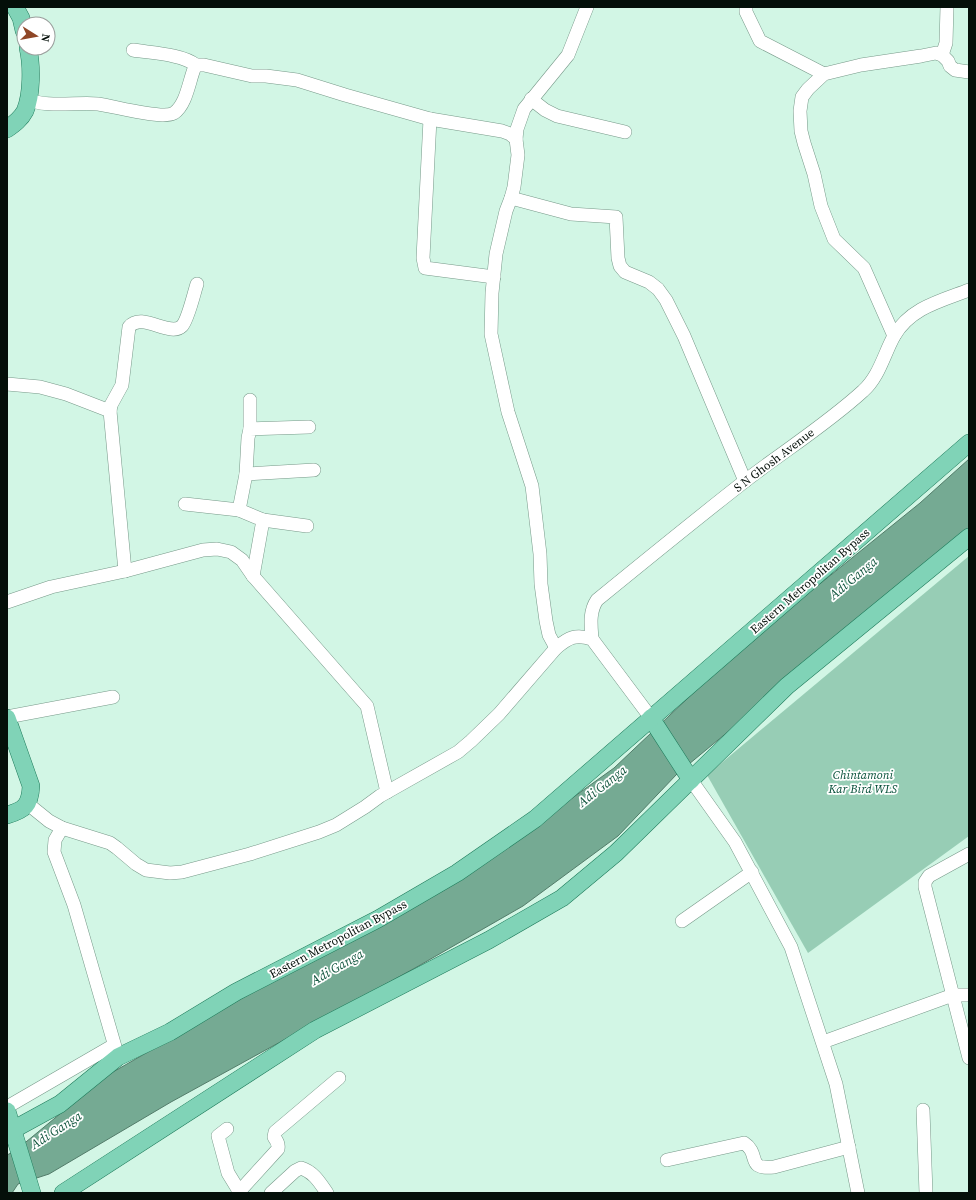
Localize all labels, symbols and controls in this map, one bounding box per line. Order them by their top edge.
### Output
north arrow [16,16,56,56]
text: N [37,32,53,43]
street label: S N Ghosh Avenue [730,424,818,496]
street label: Eastern Metropolitan Bypass [747,525,873,637]
water label: Adi Ganga [825,553,881,604]
water label: Adi Ganga [573,761,630,811]
park label: Chintamoni Kar Bird WLS [828,767,898,797]
street label: Eastern Metropolitan Bypass [266,896,410,982]
water label: Adi Ganga [307,945,367,989]
water label: Adi Ganga [26,1107,85,1153]

